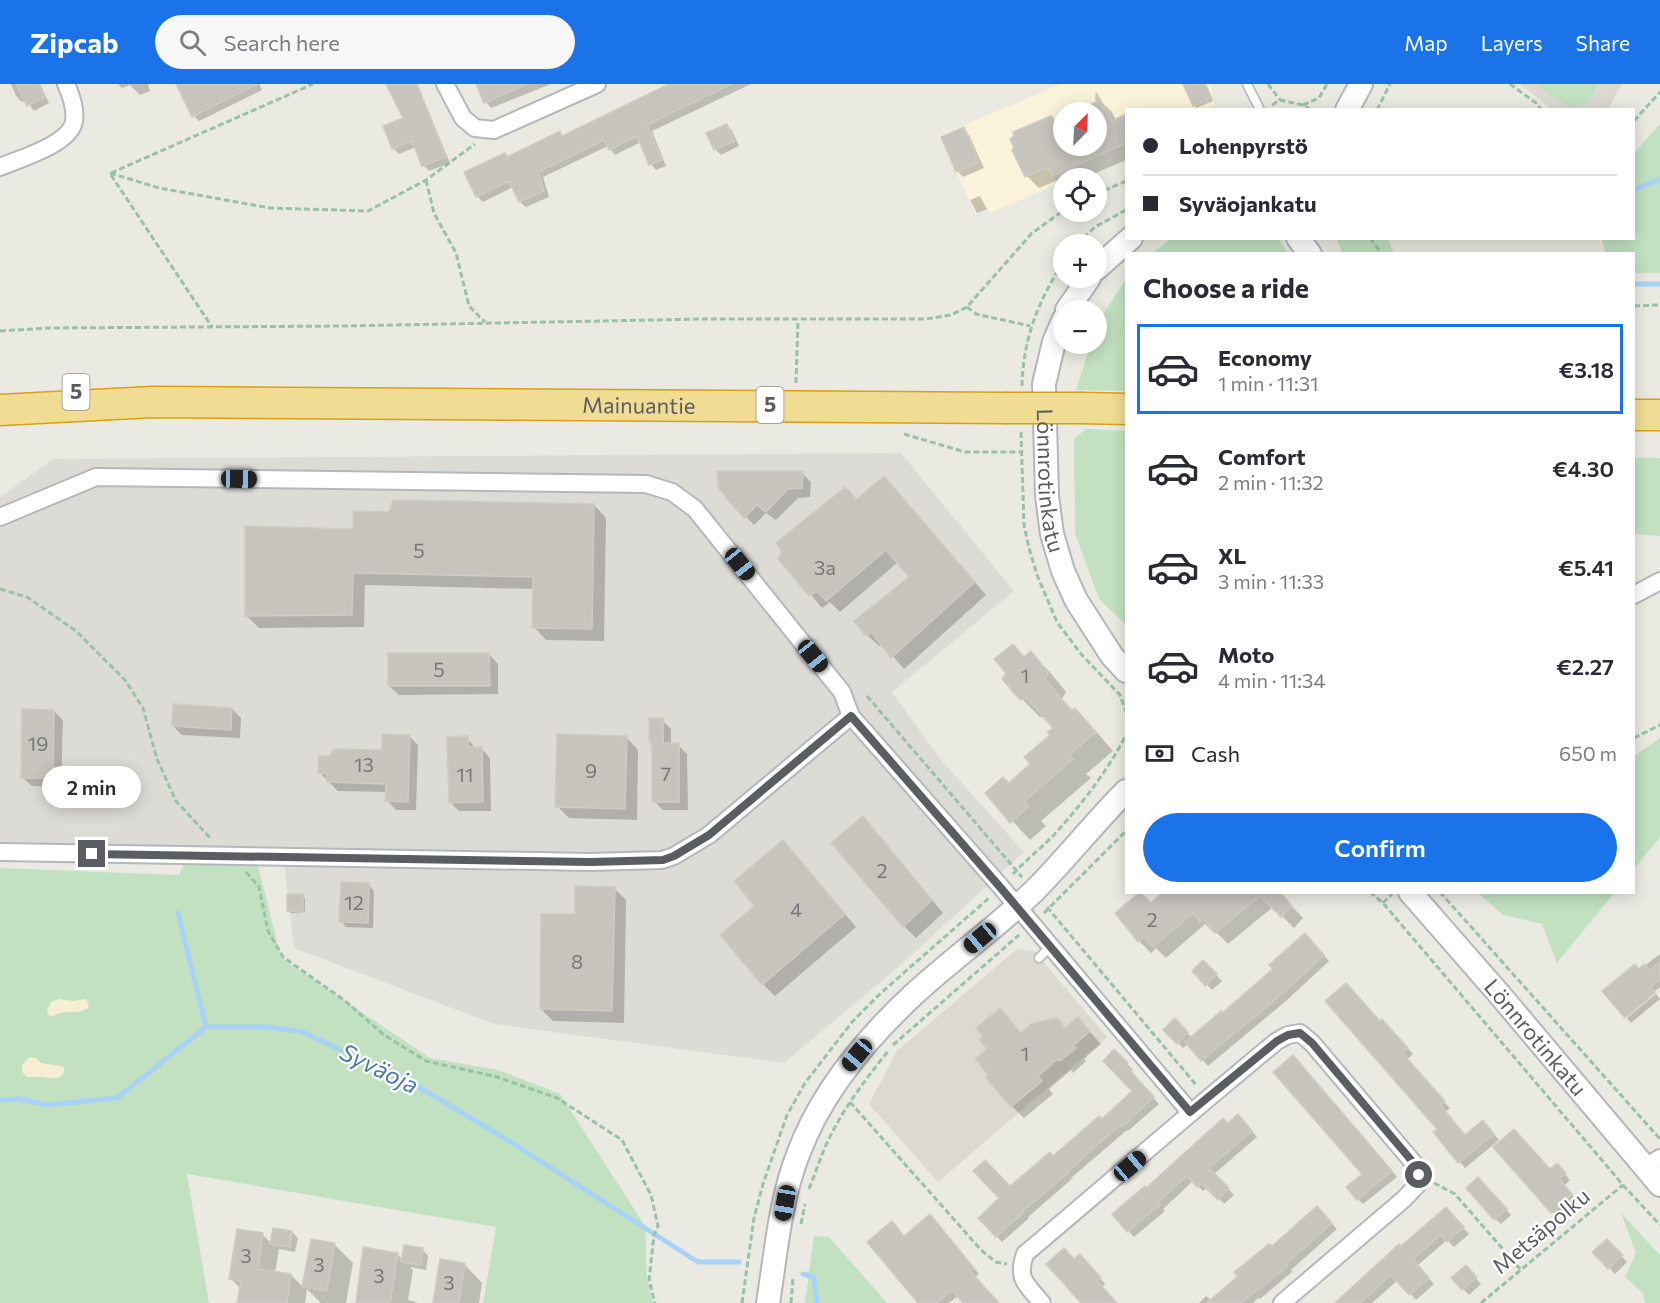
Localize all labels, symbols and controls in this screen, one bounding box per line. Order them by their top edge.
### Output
search box [155,15,575,69]
text: Zipcab [30,25,119,59]
icon: search [176,26,209,59]
text: Search here [224,29,340,56]
text: Map [1404,30,1448,55]
text: Layers [1481,30,1543,55]
text: Share [1576,30,1630,55]
north arrow [1053,102,1107,156]
map controls [1053,102,1107,354]
text: Lohenpyrstö [1179,132,1308,159]
button: locate [1053,168,1107,222]
text: Syväojankatu [1179,190,1317,217]
button: + [1053,234,1107,288]
text: Choose a ride [1143,271,1309,304]
button: − [1053,300,1107,354]
icon: car [1146,342,1200,396]
text: Economy [1218,344,1312,371]
text: €3.18 [1559,356,1614,383]
text: 1 min · 11:31 [1218,371,1319,395]
road number: 5 [62,374,90,410]
road number: 5 [756,387,784,423]
street label: Mainuantie [582,391,696,419]
street label: Lönnrotinkatu [1032,408,1071,556]
icon: car [1146,441,1200,495]
text: Comfort [1218,443,1306,470]
text: €4.30 [1552,455,1614,482]
car [221,470,257,488]
text: 2 min · 11:32 [1218,470,1324,494]
house number: 5 [413,538,425,562]
icon: car [1146,540,1200,594]
text: XL [1218,542,1246,569]
car [722,544,758,584]
text: €5.41 [1558,554,1614,581]
house number: 3a [814,555,836,579]
text: 3 min · 11:33 [1218,569,1324,593]
car [795,636,831,676]
icon: car [1146,639,1200,693]
text: Moto [1218,641,1274,668]
text: €2.27 [1556,653,1614,680]
house number: 5 [433,657,445,681]
house number: 1 [1021,663,1029,687]
text: 4 min · 11:34 [1218,668,1326,692]
house number: 19 [28,731,48,755]
icon: cash [1143,737,1176,770]
text: Cash [1191,740,1240,767]
text: 650 m [1559,741,1617,765]
house number: 13 [354,752,374,776]
house number: 9 [585,758,597,782]
house number: 7 [661,761,671,785]
house number: 11 [456,762,474,786]
callout: 2 min [42,767,142,809]
text: 2 min [67,775,116,799]
button: Confirm [1143,813,1617,882]
route end [78,840,105,867]
house number: 2 [876,858,888,882]
house number: 12 [344,890,364,914]
house number: 4 [790,897,802,921]
house number: 2 [1146,907,1158,931]
car [960,920,1000,956]
house number: 8 [571,949,583,973]
street label: Lönnrotinkatu [1479,973,1593,1101]
car [839,1035,875,1075]
water label: Syväoja [336,1036,424,1099]
house number: 1 [1021,1041,1029,1065]
car [1110,1148,1150,1184]
route start [1405,1161,1432,1188]
street label: Metsäpolku [1486,1182,1595,1279]
car [773,1184,797,1222]
house number: 3 [240,1243,252,1267]
house number: 3 [313,1252,325,1276]
house number: 3 [373,1263,385,1287]
house number: 3 [443,1270,455,1294]

